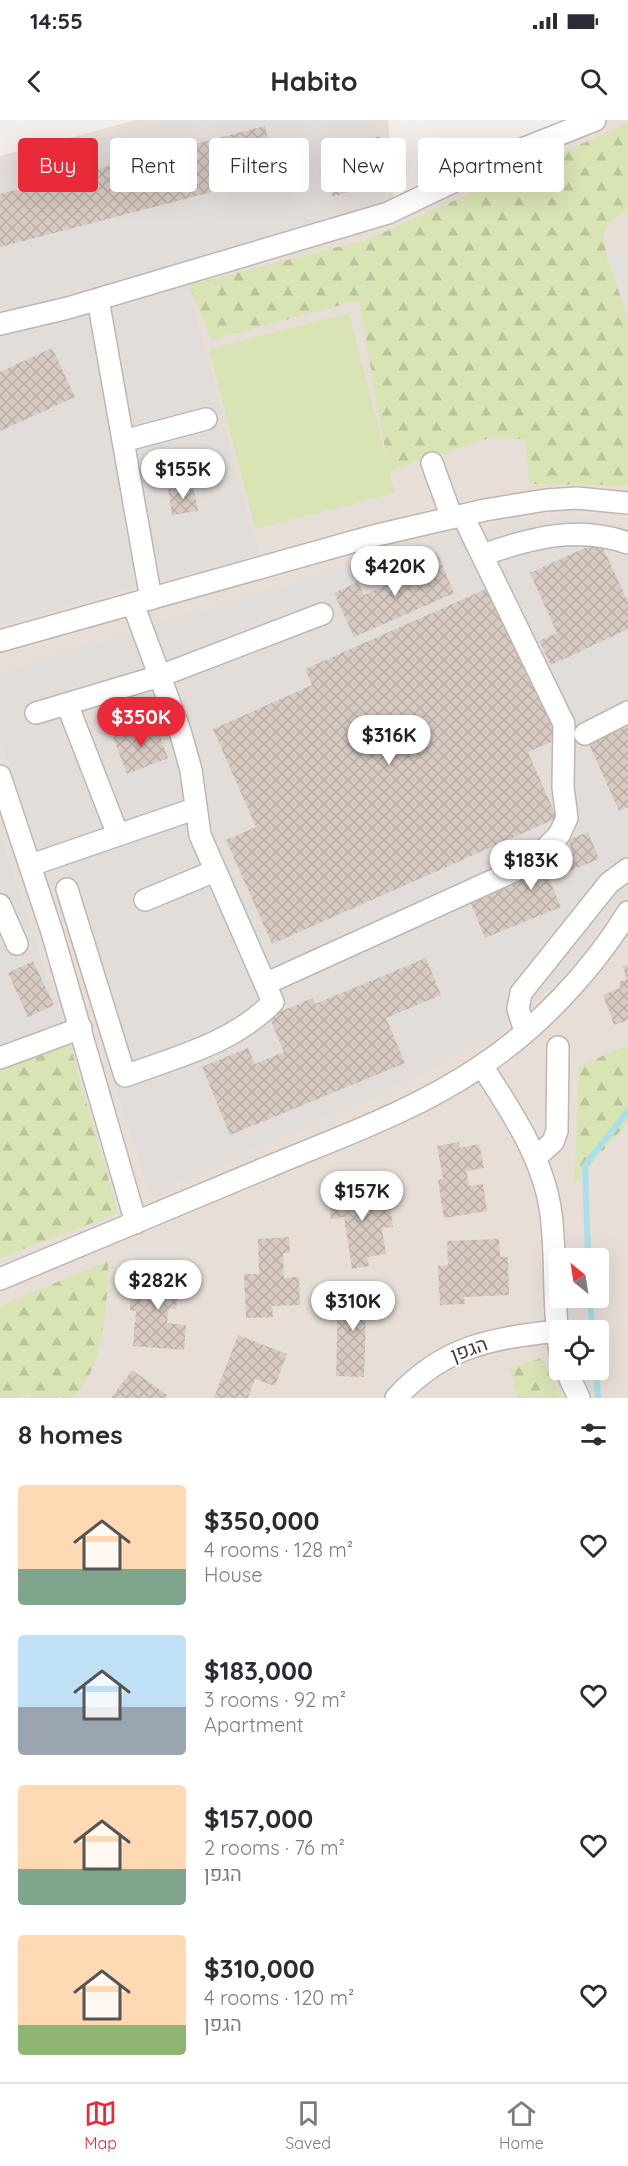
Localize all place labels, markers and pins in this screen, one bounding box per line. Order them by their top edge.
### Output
pin: $155K [141,449,225,500]
pin: $420K [353,546,437,597]
pin: $350K [99,697,183,748]
pin: $316K [347,715,431,766]
pin: $183K [489,840,573,891]
pin: $157K [320,1171,404,1222]
pin: $282K [116,1260,200,1311]
pin: $310K [311,1281,395,1332]

